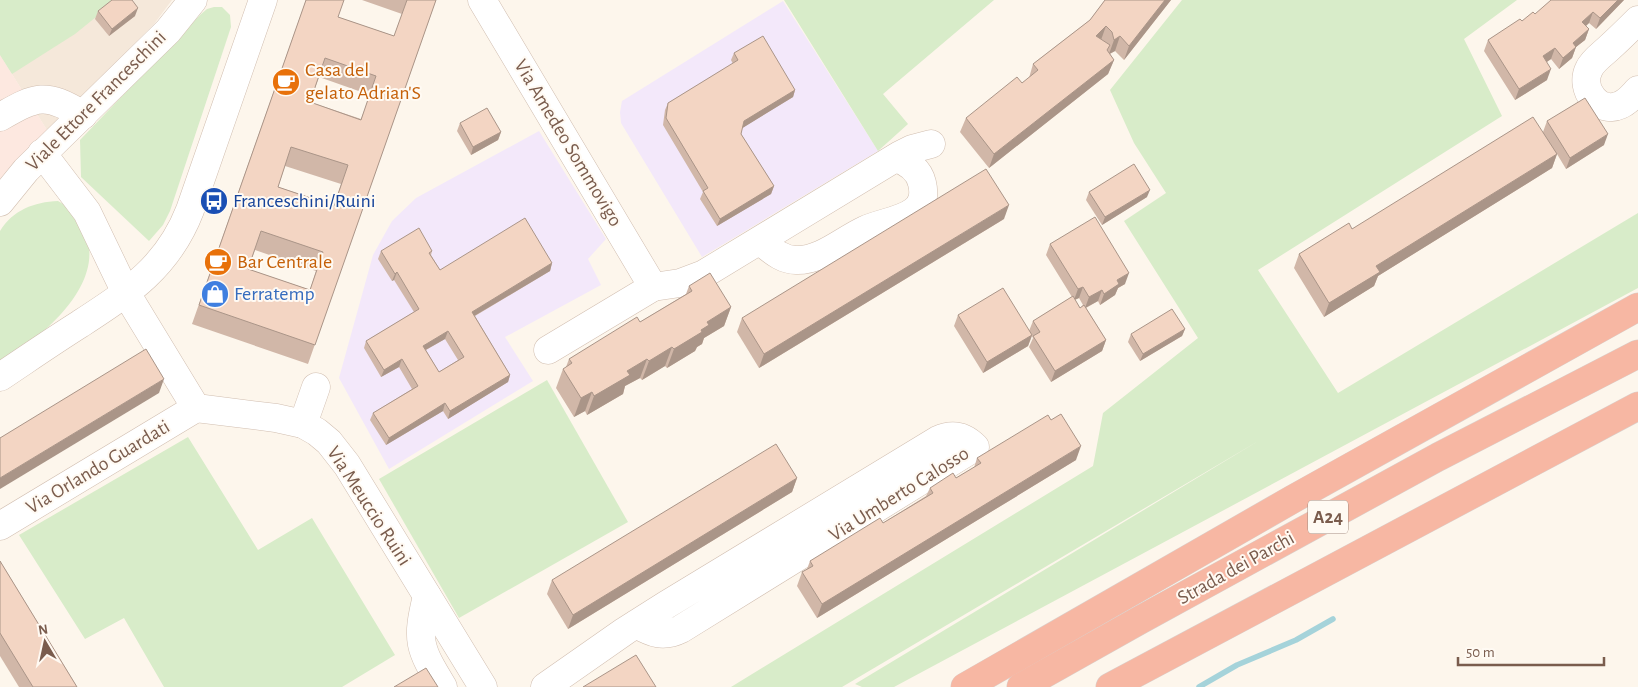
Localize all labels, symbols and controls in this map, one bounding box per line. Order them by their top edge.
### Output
street label: Viale Ettore Franceschini [22,27,170,175]
street label: Via Amedeo Sommovigo [510,56,626,230]
place label: Casa del gelato Adrian'S [305,60,421,103]
cafe icon: Casa del gelato Adrian'S [271,67,301,97]
bus stop icon: Franceschini/Ruini [199,186,229,216]
place label: Franceschini/Ruini [233,191,376,211]
cafe icon: Bar Centrale [203,247,233,277]
place label: Bar Centrale [237,252,332,272]
shop icon: Ferratemp [200,279,230,309]
place label: Ferratemp [234,284,315,304]
street label: Via Orlando Guardati [23,416,173,518]
street label: Via Meuccio Ruini [323,443,415,569]
street label: Via Umberto Calosso [825,443,973,545]
road number: A24 [1308,501,1348,534]
street label: Strada dei Parchi [1174,528,1298,608]
north arrow [20,617,70,667]
text: N [37,622,49,638]
scale bar [1458,634,1604,666]
text: 50 m [1466,645,1495,660]

